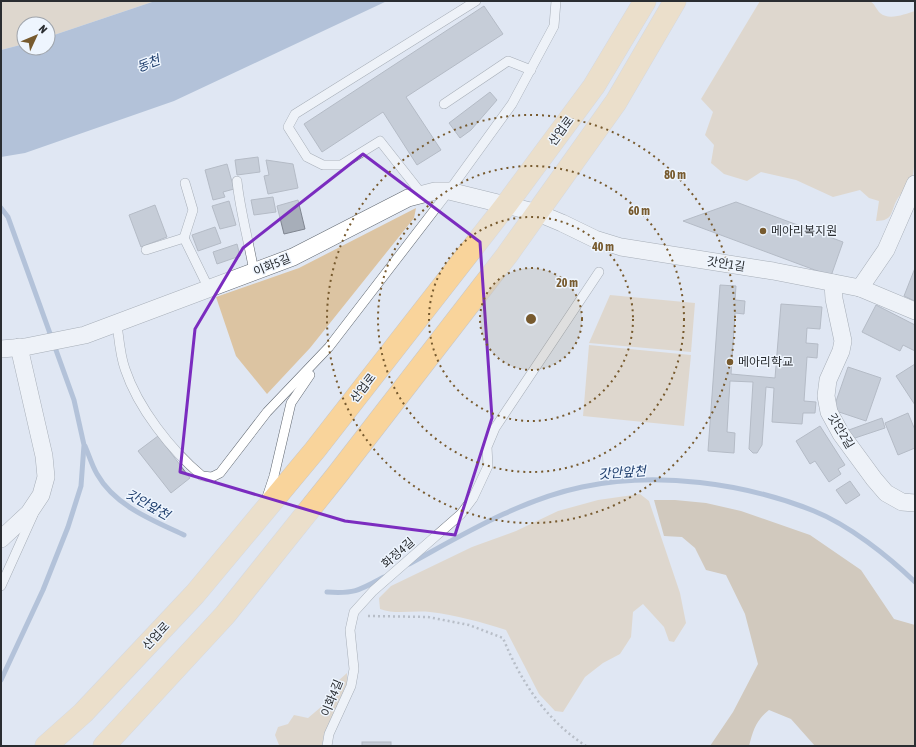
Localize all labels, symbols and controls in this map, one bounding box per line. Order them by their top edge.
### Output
north arrow [16,16,56,56]
text: N [37,23,50,36]
water label: 동천 [134,52,163,75]
street label: 산업로 [545,114,577,148]
text: 80 m [664,168,686,182]
text: 60 m [628,204,650,218]
place label: 메아리복지원 [771,224,837,238]
marker: 메아리복지원 [758,226,768,236]
text: 40 m [591,240,614,254]
street label: 이화5길 [251,251,293,279]
street label: 갓안1길 [706,254,746,274]
text: 20 m [556,276,578,290]
centre of rings [524,312,538,326]
place label: 메아리학교 [738,355,793,369]
marker: 메아리학교 [725,357,735,367]
street label: 산업로 [347,371,379,405]
street label: 갓안2길 [825,411,857,451]
water label: 갓안앞천 [598,463,647,482]
water label: 갓안앞천 [123,486,173,523]
street label: 화정4길 [379,535,417,571]
street label: 산업로 [140,619,172,653]
street label: 이화4길 [318,677,346,719]

